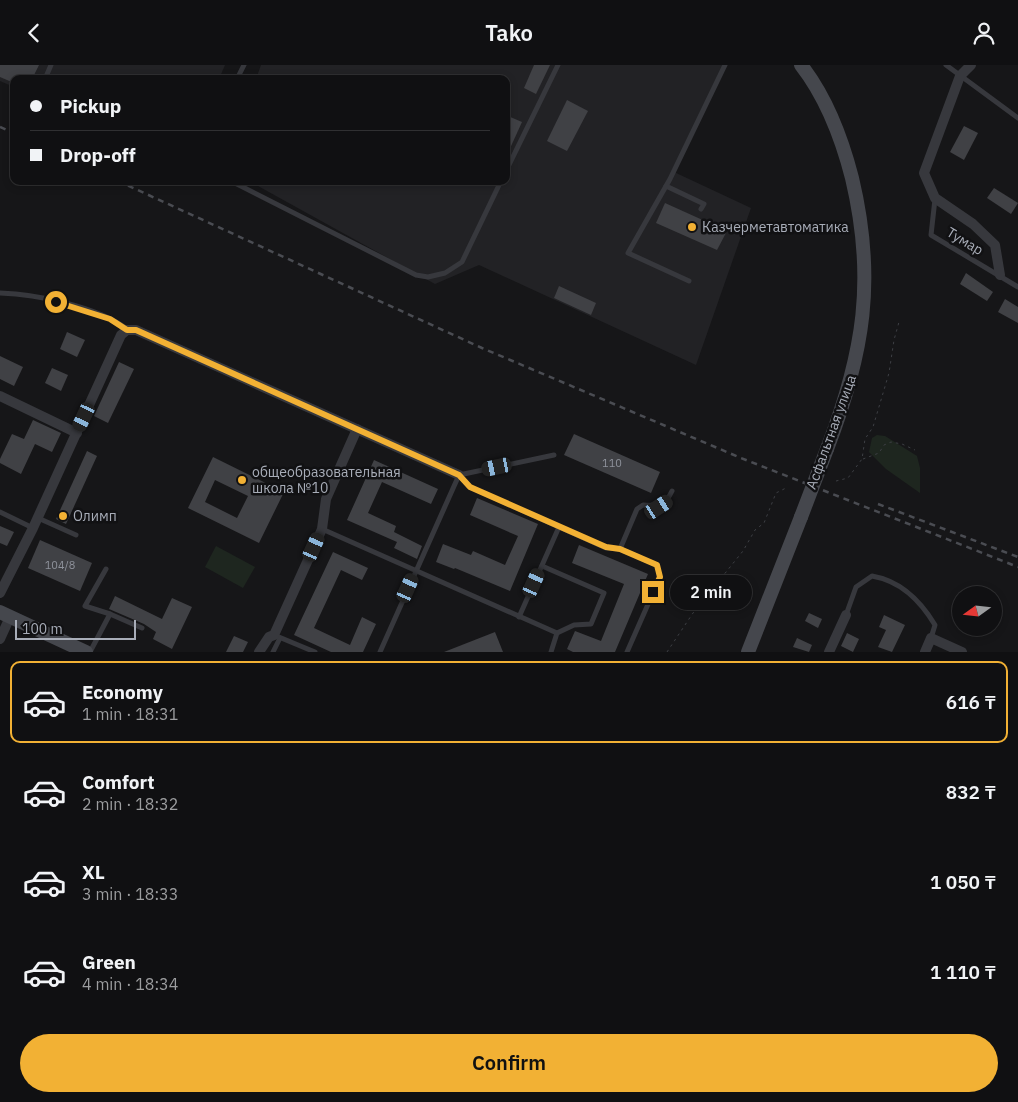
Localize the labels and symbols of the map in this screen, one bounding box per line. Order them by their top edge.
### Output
place label: Казчерметавтоматика [702,218,849,236]
marker: Казчерметавтоматика [686,221,698,233]
street label: Тумар [943,223,987,259]
route start [45,291,67,313]
street label: Асфальтная улица [802,372,860,492]
car [70,400,97,434]
house number: 110 [602,456,622,470]
car [480,457,513,477]
place label: общеобразовательная школа №10 [252,463,401,497]
marker: общеобразовательная школа №10 [236,474,248,486]
car [642,493,675,521]
place label: Олимп [73,507,117,525]
marker: Олимп [57,510,69,522]
car [301,530,326,564]
house number: 104/8 [45,558,75,572]
car [521,566,546,600]
car [395,571,420,605]
callout: 2 min [670,575,753,609]
route end [642,581,664,603]
north arrow [952,586,1002,636]
scale bar [15,617,136,640]

